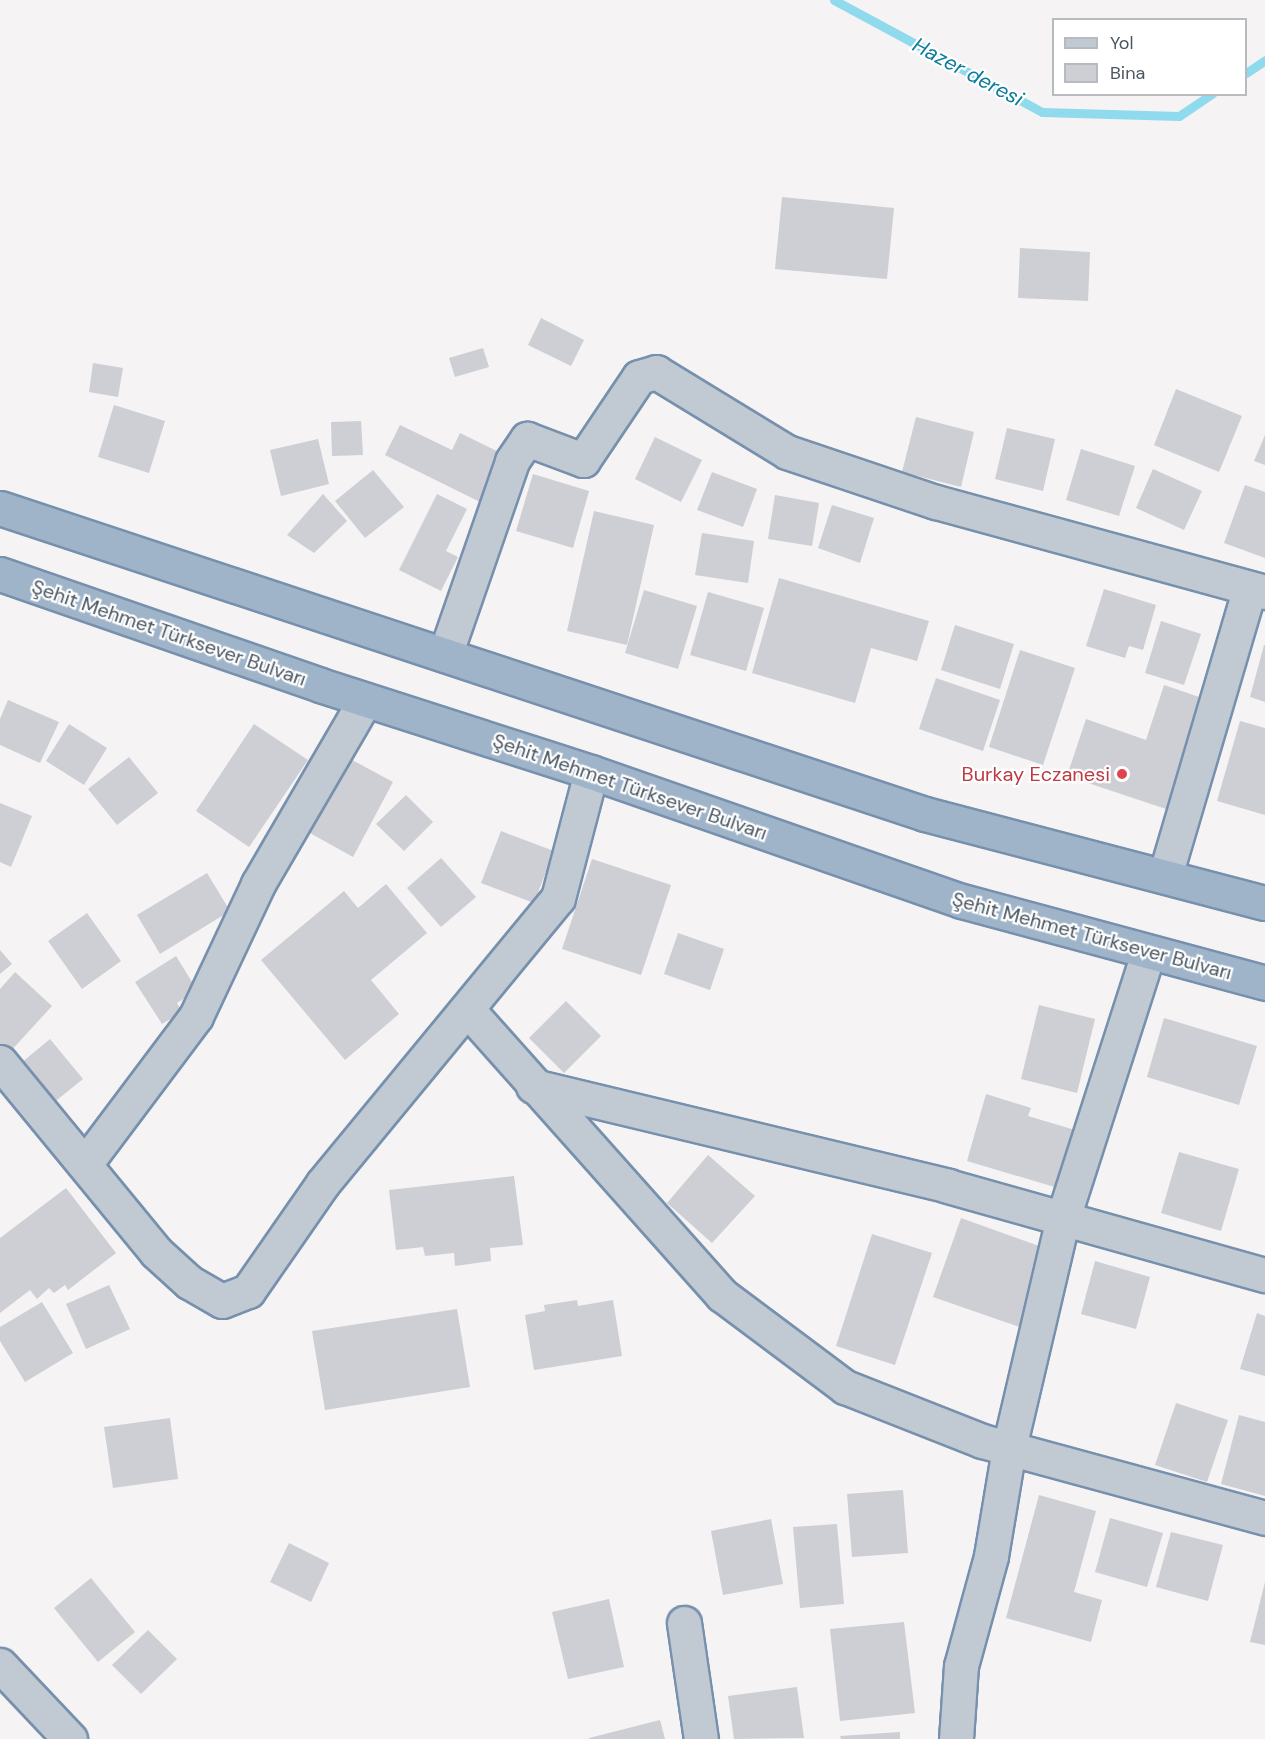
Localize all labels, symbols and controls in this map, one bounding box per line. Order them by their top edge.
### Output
legend [1052,18,1247,96]
text: Yol [1110,31,1134,55]
water label: Hazer deresi [908,32,1028,112]
text: Bina [1110,61,1145,85]
street label: Şehit Mehmet Türksever Bulvarı [29,575,309,691]
street label: Şehit Mehmet Türksever Bulvarı [490,729,770,845]
place label: Burkay Eczanesi [962,762,1110,786]
marker: Burkay Eczanesi [1115,767,1129,781]
street label: Şehit Mehmet Türksever Bulvarı [950,887,1234,985]

